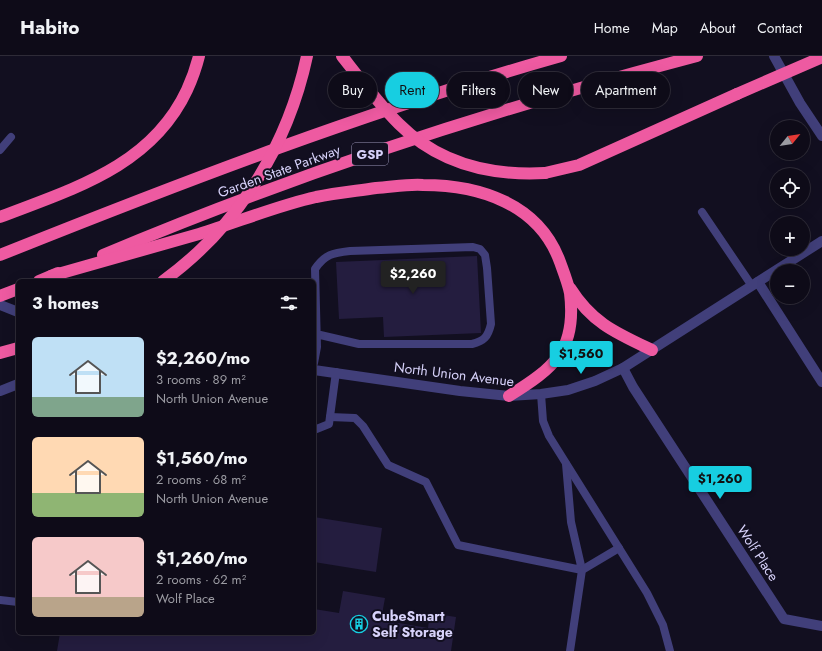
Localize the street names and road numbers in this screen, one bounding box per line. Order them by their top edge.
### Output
street label: Garden State Parkway [215,139,344,202]
road number: GSP [352,143,388,165]
street label: North Union Avenue [393,357,515,391]
street label: Wolf Place [732,521,784,585]

